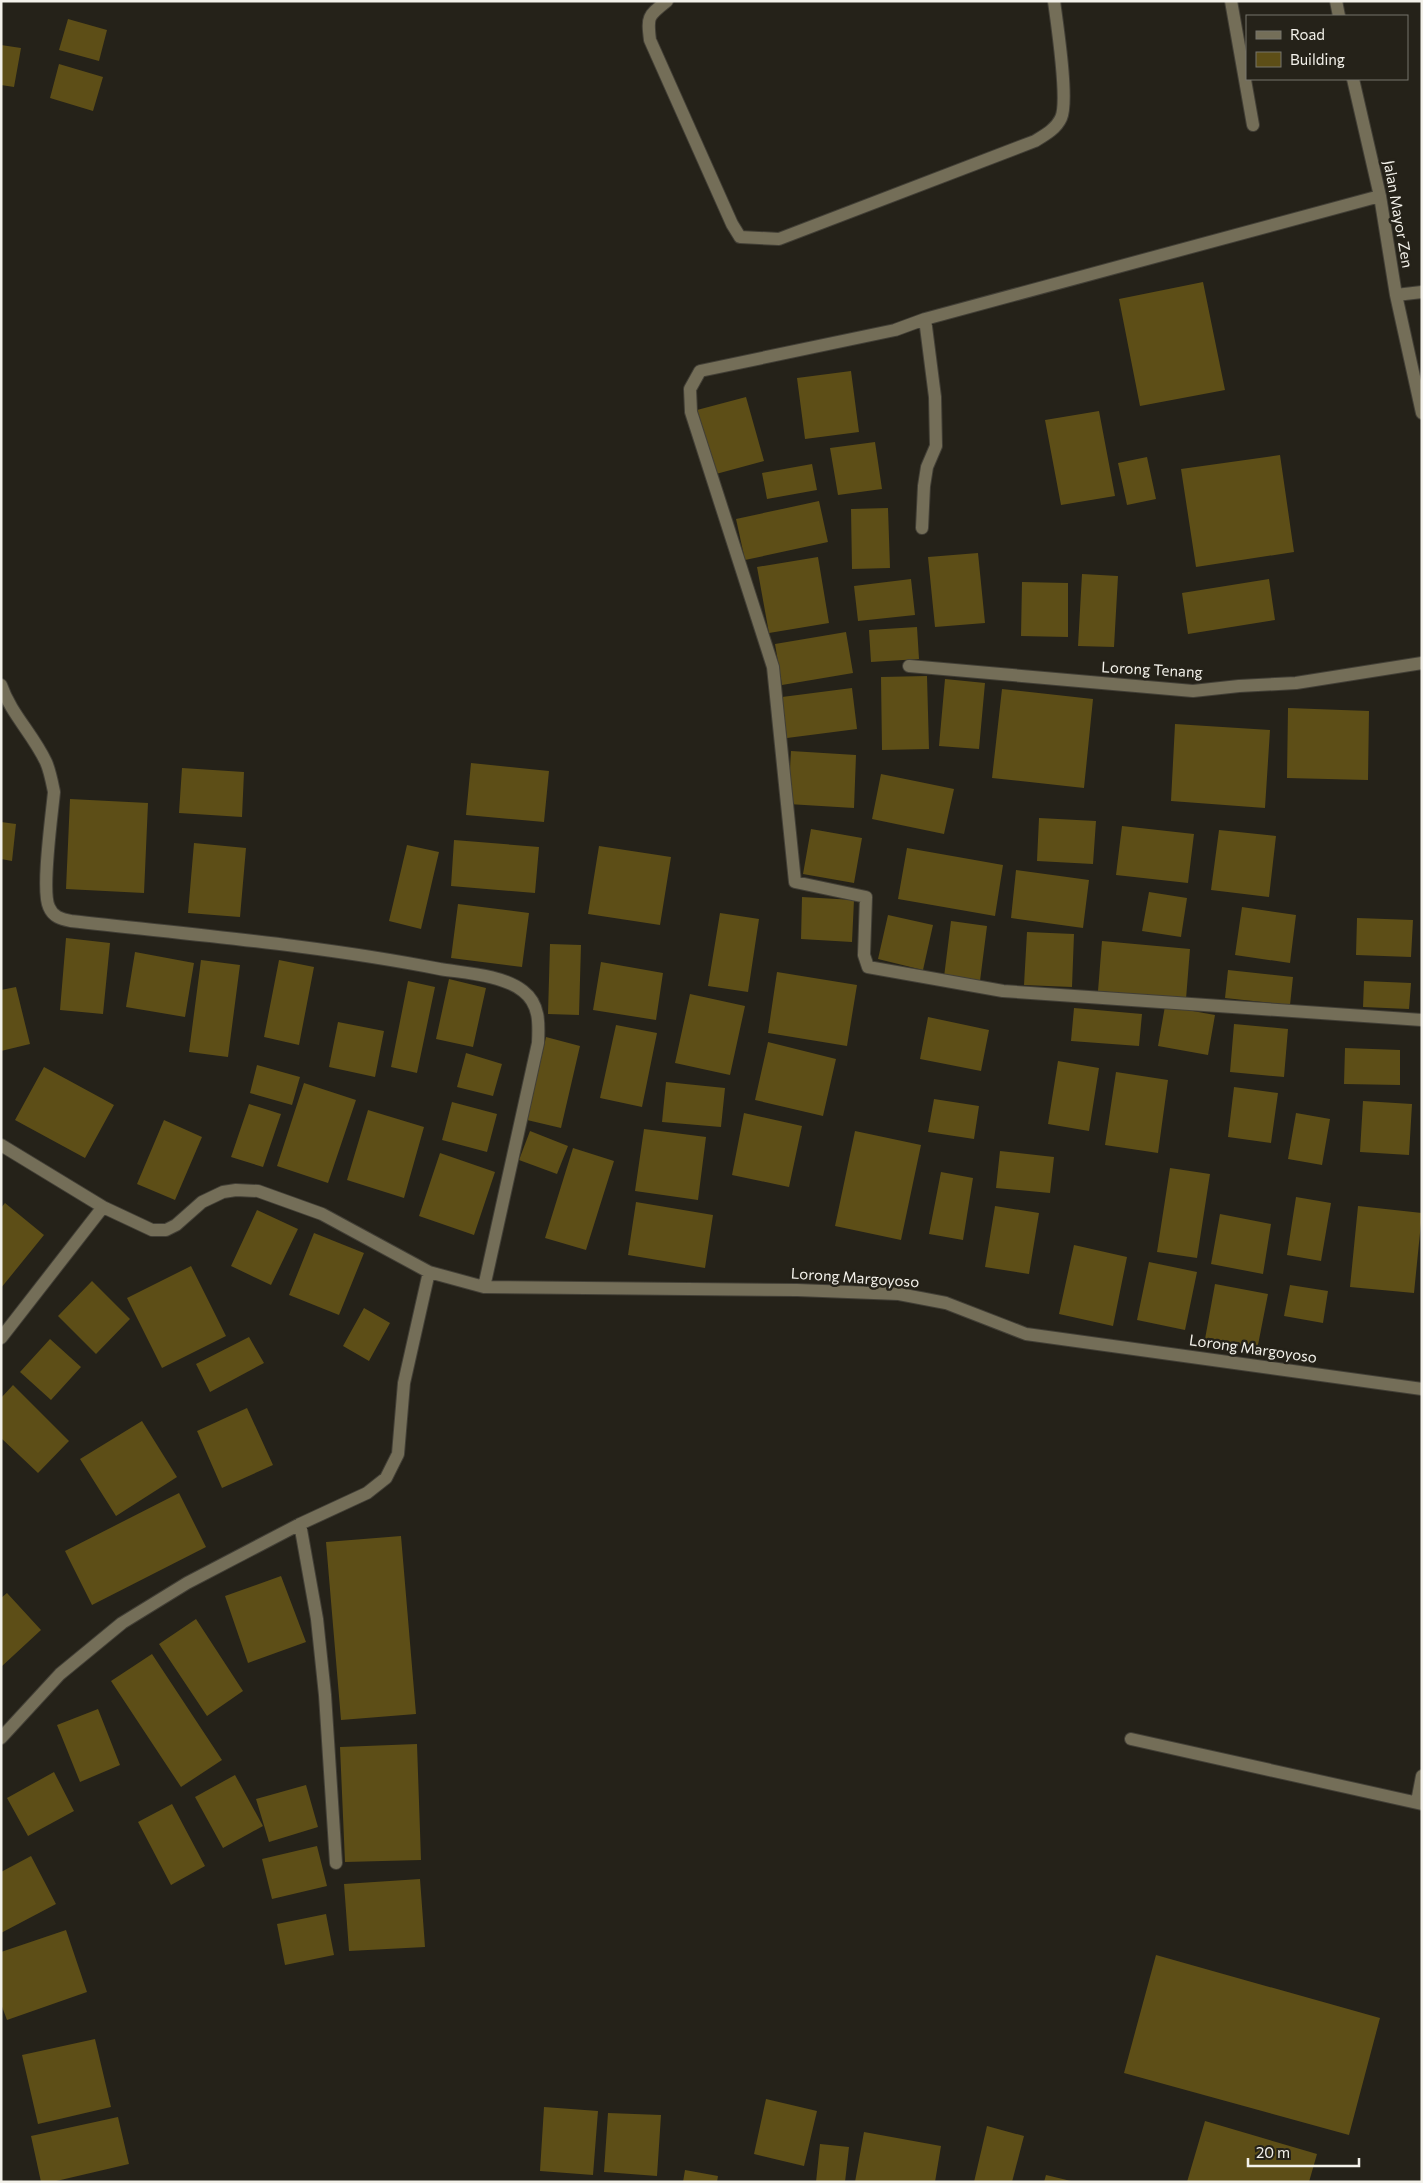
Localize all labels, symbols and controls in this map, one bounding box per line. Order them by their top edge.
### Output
legend [1246,15,1408,80]
text: Road [1290,25,1325,43]
text: Building [1290,50,1345,68]
street label: Jalan Mayor Zen [1381,159,1417,269]
street label: Lorong Tenang [1101,657,1203,681]
street label: Lorong Margoyoso [790,1264,920,1290]
street label: Lorong Margoyoso [1188,1330,1318,1366]
scale bar [1248,2136,1359,2168]
text: 20 m [1256,2143,1290,2161]

